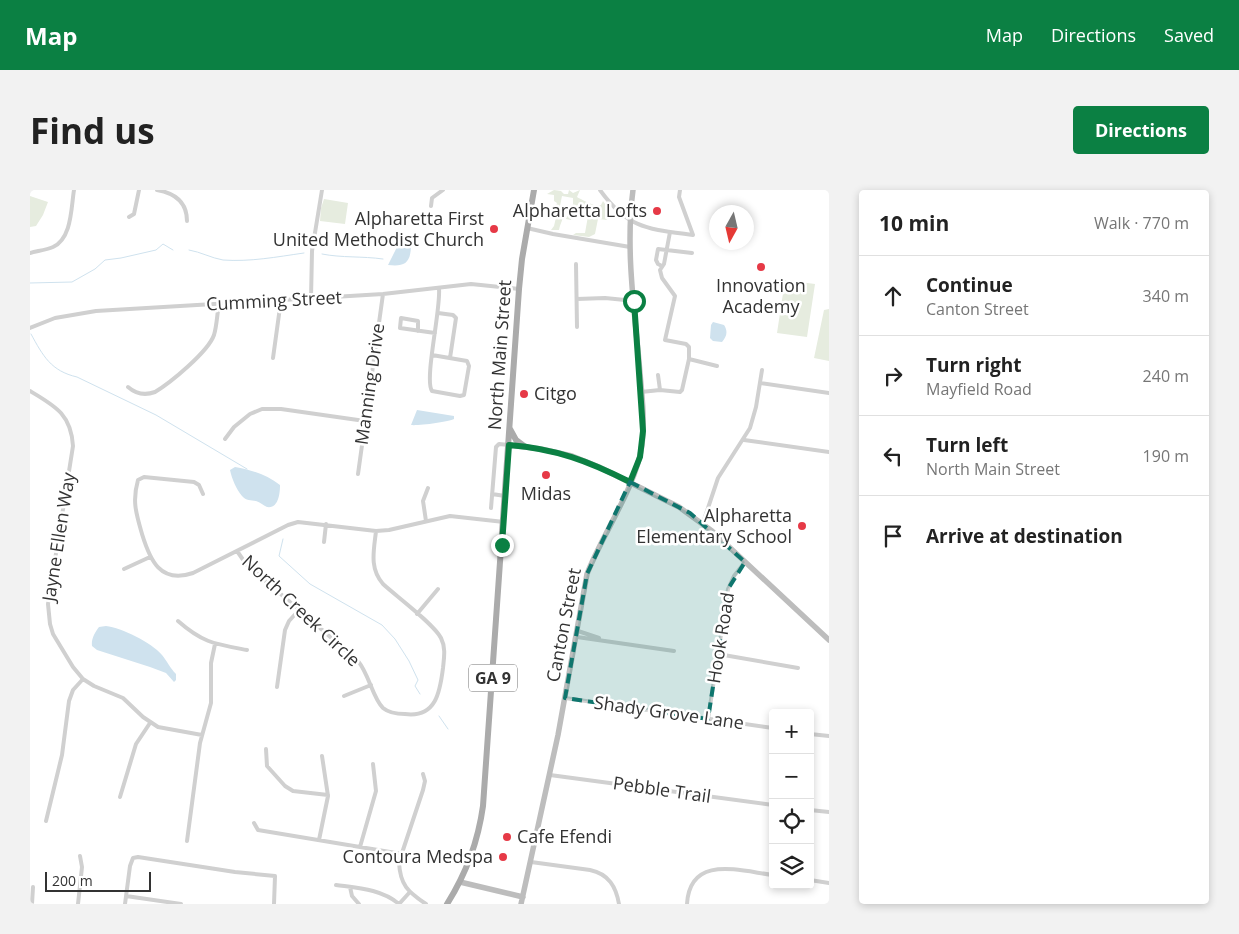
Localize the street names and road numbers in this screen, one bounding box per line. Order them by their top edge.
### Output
street label: North Main Street [482,279,516,431]
street label: Cumming Street [205,284,342,316]
street label: Manning Drive [349,322,389,446]
street label: Jayne Ellen Way [36,470,80,605]
street label: North Creek Circle [237,549,366,671]
street label: Canton Street [540,566,586,684]
street label: Hook Road [701,591,739,685]
road number: GA 9 [469,664,517,692]
street label: Shady Grove Lane [593,690,746,734]
street label: Pebble Trail [612,770,713,808]

